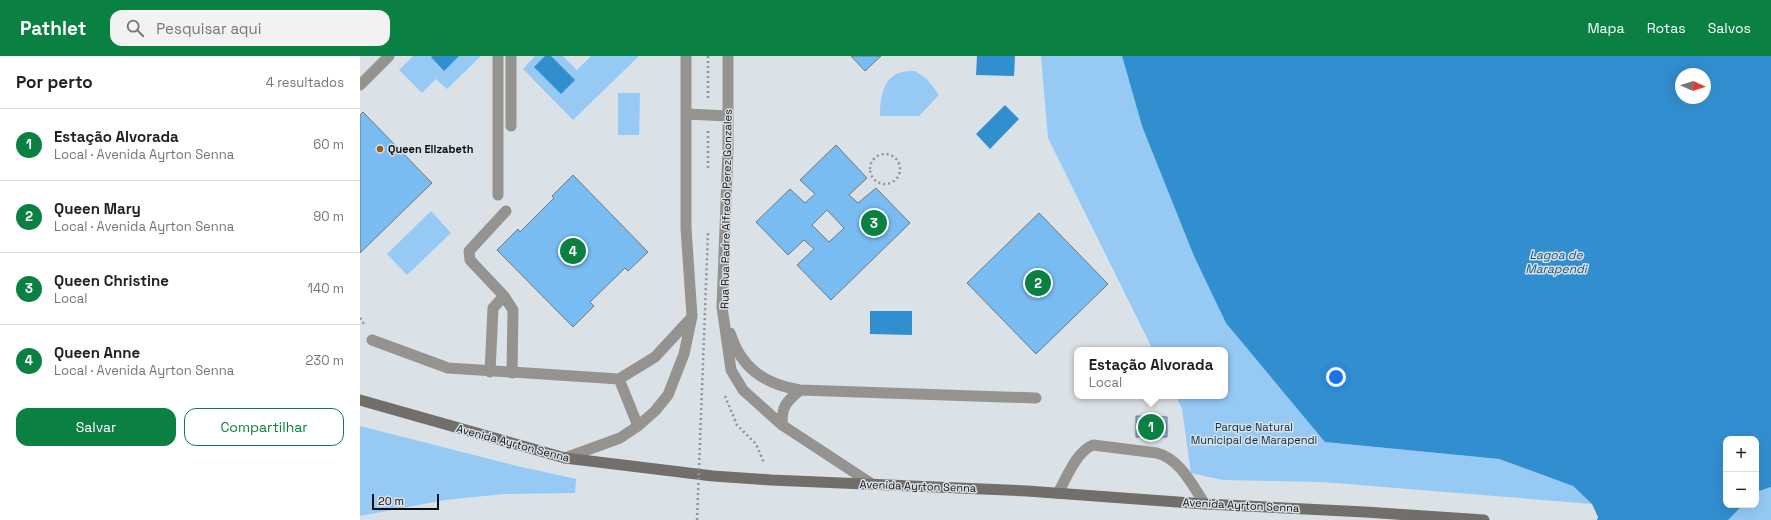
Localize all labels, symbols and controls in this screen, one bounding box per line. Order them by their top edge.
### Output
search box [110,10,390,46]
text: Pathlet [20,16,86,41]
icon: search [124,17,146,39]
text: Pesquisar aqui [156,19,261,38]
text: Mapa [1587,19,1625,37]
text: Rotas [1647,19,1686,37]
text: Salvos [1708,19,1751,37]
north arrow [1675,68,1711,104]
text: Por perto [16,71,93,93]
text: 4 resultados [266,74,344,91]
street label: Rua Rua Padre Alfredo Perez Gonzales [717,109,735,309]
text: Estação Alvorada [54,127,179,146]
text: 1 [26,136,32,153]
text: 60 m [313,136,344,153]
place label: Queen Elizabeth [388,142,474,156]
marker: Queen Elizabeth [375,144,385,154]
text: Local · Avenida Ayrton Senna [54,146,234,163]
text: Queen Mary [54,199,141,218]
text: 2 [25,208,33,225]
text: 90 m [313,208,344,225]
pin: 3 [861,208,887,238]
text: Local · Avenida Ayrton Senna [54,218,234,235]
pin: 4 [560,236,586,266]
water label: Lagoa de Marapendi [1525,247,1589,277]
pin: 2 [1025,268,1051,298]
text: Queen Christine [54,271,169,290]
text: 3 [25,280,33,297]
text: 140 m [308,280,344,297]
text: Local [54,290,88,307]
text: Queen Anne [54,343,140,362]
popup [1074,347,1228,399]
text: 4 [25,352,33,369]
text: 230 m [306,352,344,369]
text: Estação Alvorada [1089,355,1213,374]
text: Local · Avenida Ayrton Senna [54,362,234,379]
your location [1326,367,1346,387]
text: Local [1089,374,1122,391]
button: Salvar [16,408,176,446]
button: Compartilhar [184,408,344,446]
pin: 1 [1138,412,1164,442]
park label: Parque Natural Municipal de Marapendi [1191,420,1318,447]
street label: Avenida Ayrton Senna [455,421,572,465]
map controls [1723,436,1759,508]
button: + [1723,436,1759,472]
button: − [1723,472,1759,508]
street label: Avenida Ayrton Senna [860,477,977,495]
scale bar [372,492,439,511]
text: 20 m [378,494,404,508]
street label: Avenida Ayrton Senna [1182,495,1300,515]

